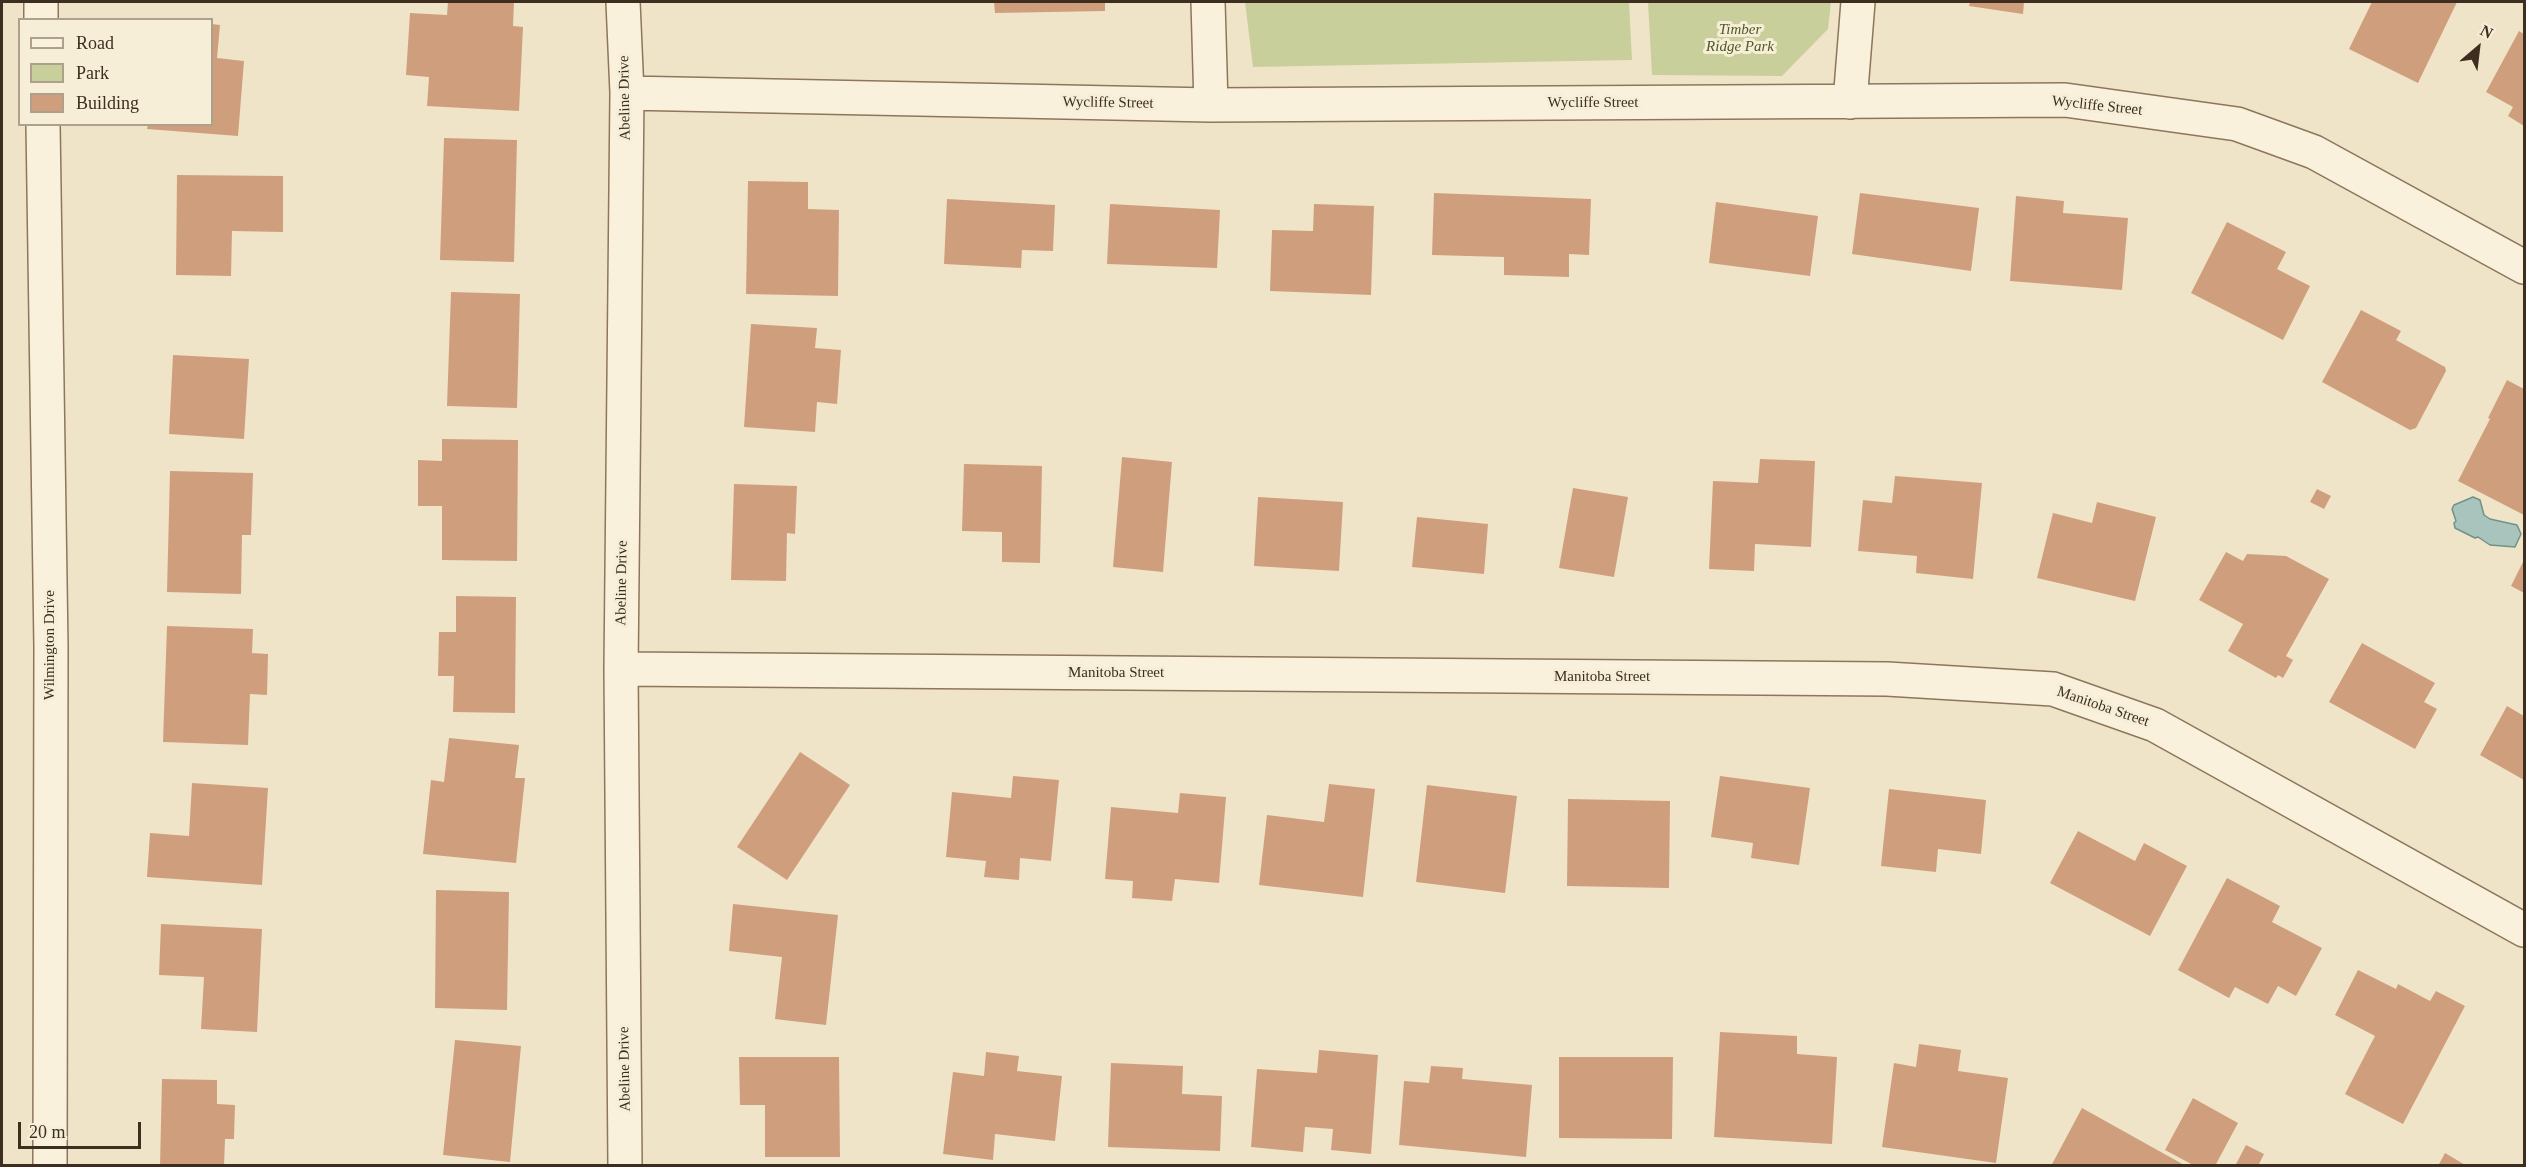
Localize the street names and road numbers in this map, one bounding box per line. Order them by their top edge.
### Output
street label: Abeline Drive [615,55,635,141]
street label: Wycliffe Street [2051,92,2143,120]
street label: Wycliffe Street [1062,93,1154,113]
street label: Wycliffe Street [1548,94,1638,112]
street label: Abeline Drive [612,540,632,626]
street label: Wilmington Drive [41,590,59,700]
street label: Manitoba Street [1068,664,1164,682]
street label: Manitoba Street [1554,668,1650,686]
street label: Manitoba Street [2055,683,2151,731]
street label: Abeline Drive [615,1026,635,1112]

